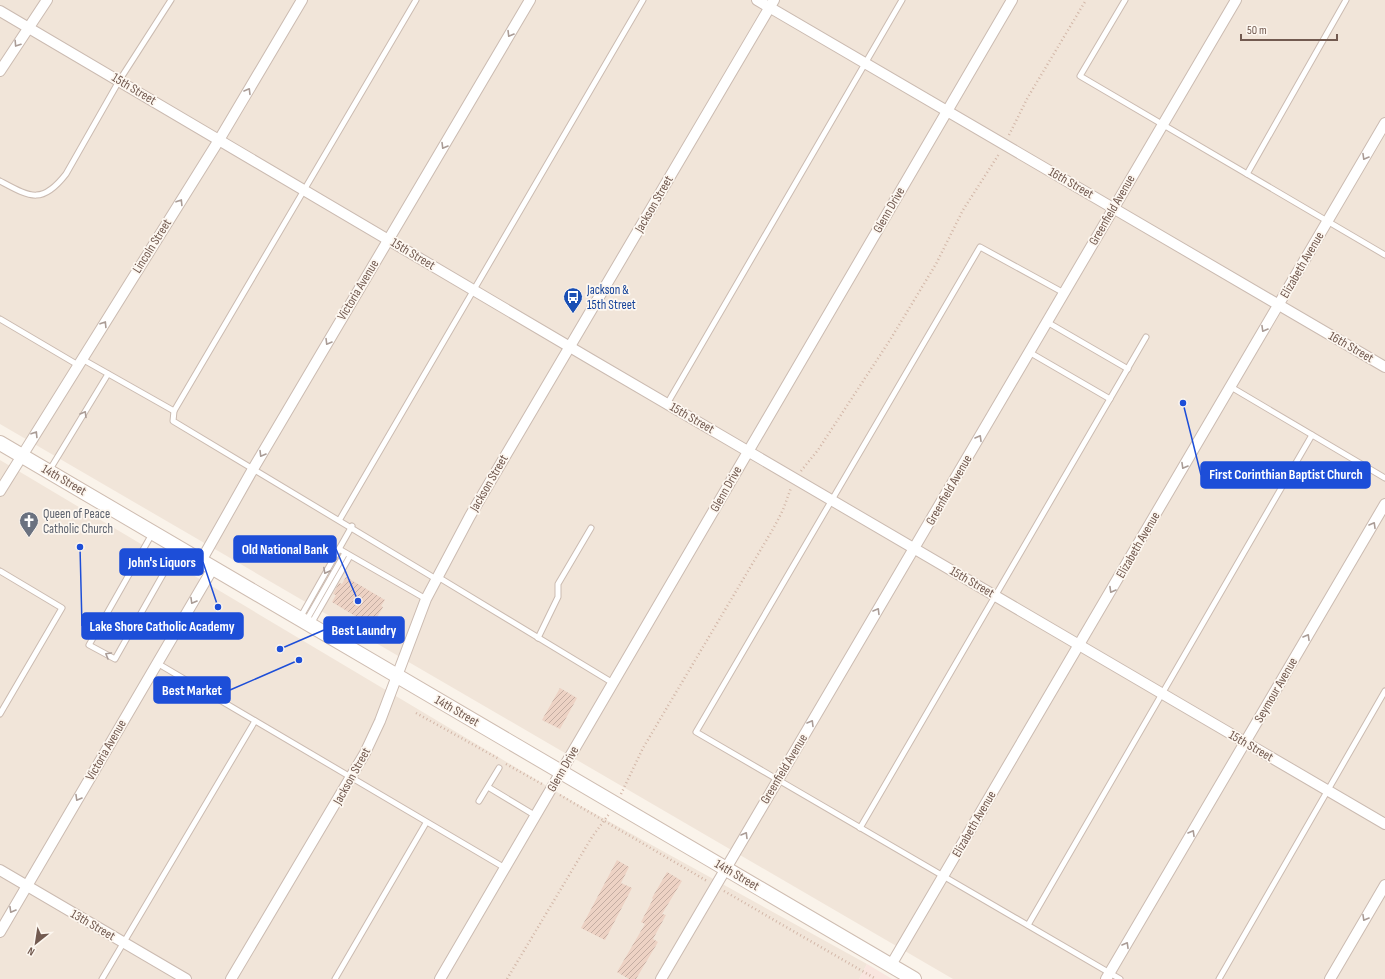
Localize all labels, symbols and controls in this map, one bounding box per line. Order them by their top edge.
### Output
scale bar [1241,16,1337,42]
text: 50 m [1247,23,1267,38]
one-way arrow [507,30,515,37]
one-way arrow [14,40,22,47]
street label: 15th Street [109,70,159,108]
one-way arrow [244,88,251,95]
one-way arrow [441,141,448,149]
one-way arrow [1363,153,1370,160]
street label: 16th Street [1046,164,1096,202]
street label: Greenfield Avenue [1085,172,1139,248]
street label: Jackson Street [631,173,677,236]
street label: Glenn Drive [870,184,908,236]
one-way arrow [176,199,183,206]
street label: Lincoln Street [129,216,175,276]
street label: Elizabeth Avenue [1277,229,1327,301]
street label: 15th Street [388,235,438,273]
street label: Victoria Avenue [334,257,382,323]
place label: Jackson & 15th Street [586,282,636,313]
bus stop icon: Jackson & 15th Street [562,286,584,314]
one-way arrow [99,321,106,328]
one-way arrow [1262,325,1269,332]
street label: 16th Street [1326,328,1376,366]
one-way arrow [325,338,332,345]
street label: 15th Street [667,399,717,437]
one-way arrow [79,411,86,418]
one-way arrow [30,431,37,438]
one-way arrow [974,435,981,442]
one-way arrow [259,450,266,457]
street label: Jackson Street [466,452,512,515]
street label: Greenfield Avenue [922,452,976,528]
street label: 14th Street [39,461,89,499]
one-way arrow [1182,462,1189,469]
callout: First Corinthian Baptist Church [1201,462,1370,488]
street label: Glenn Drive [707,463,745,515]
text: First Corinthian Baptist Church [1209,466,1363,483]
place label: Queen of Peace Catholic Church [43,506,113,537]
street label: Elizabeth Avenue [1113,509,1163,581]
church icon: Queen of Peace Catholic Church [18,510,40,538]
one-way arrow [1368,522,1375,529]
callout: Old National Bank [234,536,336,562]
text: Old National Bank [242,541,328,558]
callout: John's Liquors [120,549,203,575]
text: John's Liquors [127,554,196,571]
street label: 15th Street [947,563,997,601]
one-way arrow [324,567,331,574]
one-way arrow [1109,586,1116,593]
one-way arrow [191,597,198,604]
one-way arrow [873,608,880,615]
callout: Lake Shore Catholic Academy [82,613,243,639]
callout: Best Laundry [324,617,404,643]
text: Lake Shore Catholic Academy [89,618,235,635]
text: Best Laundry [332,622,397,639]
one-way arrow [1303,634,1310,641]
one-way arrow [104,652,112,659]
street label: Seymour Avenue [1251,655,1301,725]
callout: Best Market [154,677,230,703]
text: Best Market [162,682,222,699]
street label: 14th Street [432,692,482,730]
street label: Victoria Avenue [82,717,130,783]
one-way arrow [807,720,814,727]
street label: 15th Street [1226,727,1276,765]
street label: Greenfield Avenue [757,731,811,807]
street label: Glenn Drive [544,743,582,795]
street label: Jackson Street [329,745,374,808]
street label: Elizabeth Avenue [949,788,999,860]
one-way arrow [76,794,83,801]
one-way arrow [1187,830,1194,837]
one-way arrow [741,832,748,839]
street label: 14th Street [712,856,762,894]
one-way arrow [10,906,17,914]
street label: 13th Street [68,906,118,944]
one-way arrow [1363,914,1370,921]
north arrow [16,923,56,963]
one-way arrow [1121,942,1128,949]
text: N [25,944,37,958]

